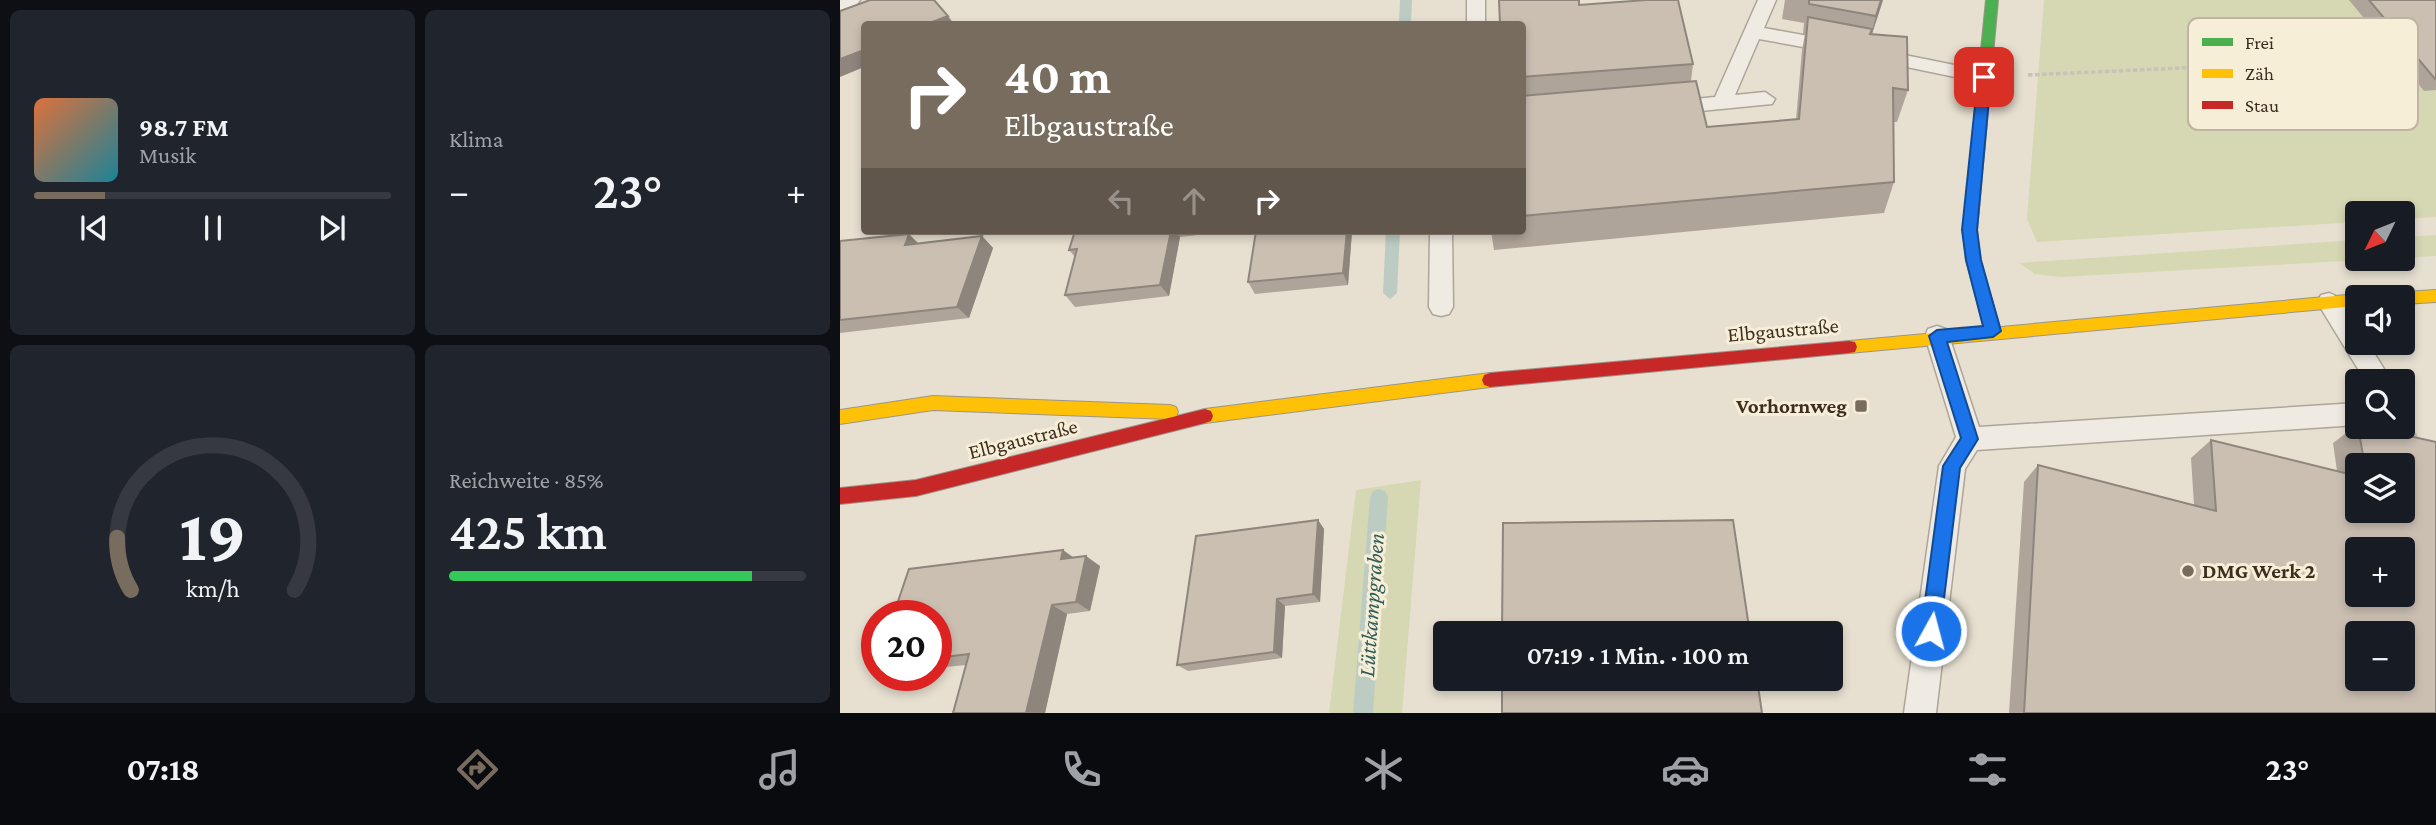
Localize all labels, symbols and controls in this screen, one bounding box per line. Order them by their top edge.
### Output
legend [2188,18,2418,130]
text: Frei [2245,32,2274,53]
pin [1954,47,2014,107]
icon: right [889,49,980,140]
text: 40 m [1004,49,1111,104]
icon: arrive [1965,58,2003,96]
text: Zäh [2245,63,2274,84]
text: Stau [2245,95,2279,116]
text: Elbgaustraße [1004,107,1174,143]
text: 98.7 FM [139,113,229,142]
text: Klima [449,126,503,152]
text: Musik [139,142,196,168]
text: 23° [593,161,662,219]
text: − [449,170,469,212]
text: + [786,170,806,212]
icon: left [1102,182,1140,220]
icon: ahead [1175,182,1213,220]
icon: right [1248,182,1286,220]
north arrow [2345,201,2415,271]
map controls [2345,201,2415,691]
icon: previous [75,209,113,247]
icon: pause [194,209,232,247]
icon: next [313,209,351,247]
button: sound [2345,285,2415,355]
street label: Elbgaustraße [1726,313,1840,347]
button: search [2345,369,2415,439]
place label: Vorhornweg [1735,394,1847,418]
marker: Vorhornweg [1853,398,1869,414]
street label: Elbgaustraße [966,414,1080,464]
button: layers [2345,453,2415,523]
text: Reichweite · 85% [449,467,604,493]
text: 19 [179,495,246,576]
text: 425 km [449,502,607,560]
water label: Lüttkampgraben [1353,532,1389,678]
button: + [2345,537,2415,607]
place label: DMG Werk 2 [2202,559,2316,583]
marker: DMG Werk 2 [2180,563,2196,579]
text: km/h [186,575,239,602]
position arrow [1894,594,1968,668]
speed limit sign: 20 [861,600,952,691]
button: − [2345,621,2415,691]
text: 07:19 · 1 Min. · 100 m [1527,641,1749,670]
icon: directions [453,745,502,794]
icon: music [755,745,804,794]
icon: phone [1057,745,1106,794]
icon: climate [1359,745,1408,794]
icon: car [1661,745,1710,794]
icon: filters [1963,745,2012,794]
text: 07:18 [127,751,200,787]
text: 23° [2266,751,2309,787]

